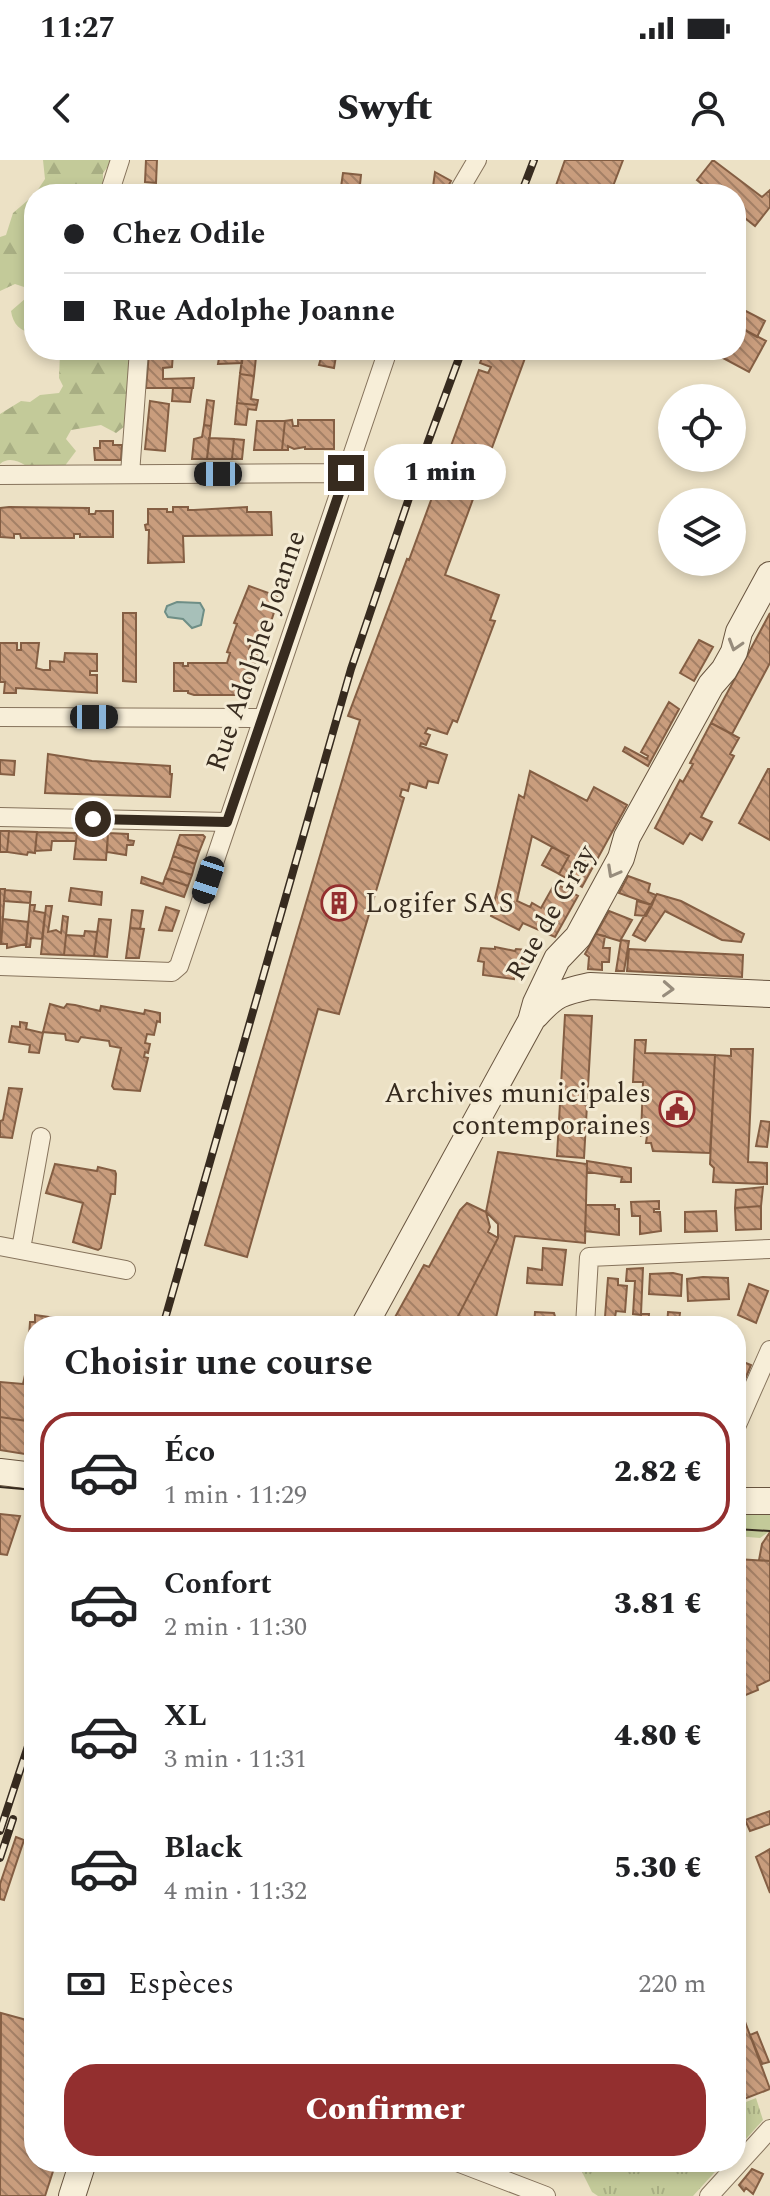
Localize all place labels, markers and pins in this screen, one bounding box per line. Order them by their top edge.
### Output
place label: Logifer SAS [365,882,514,925]
building icon: Logifer SAS [320,884,358,922]
place label: Archives municipales contemporaines [384,1072,651,1147]
public building icon: Archives municipales contemporaines [658,1090,696,1128]

